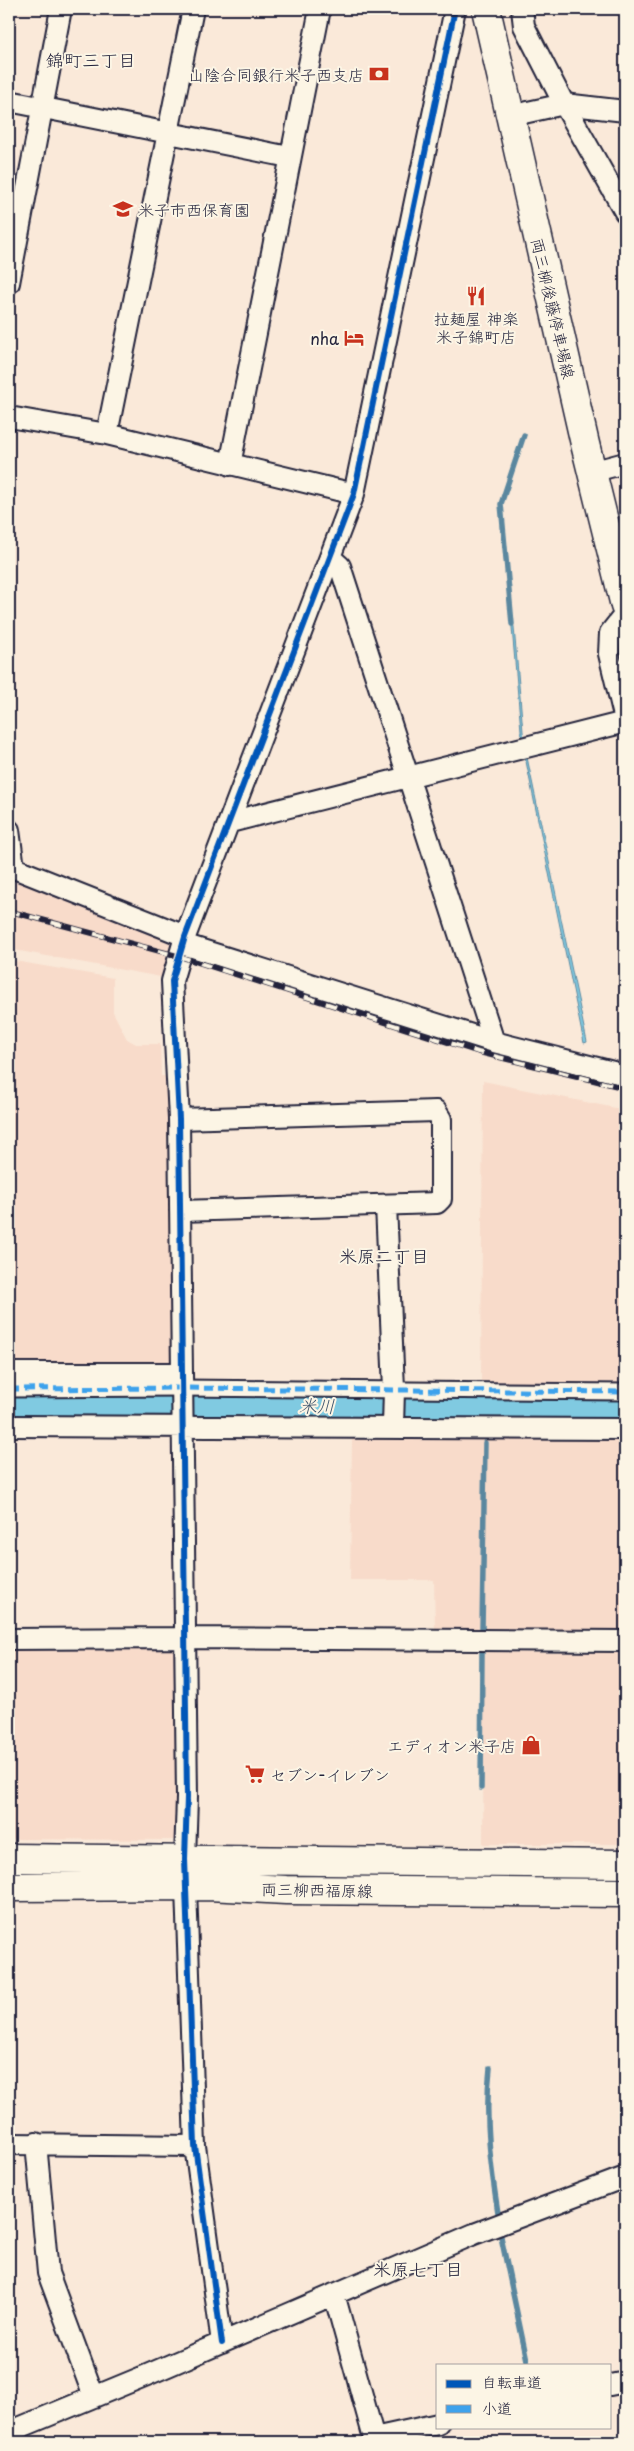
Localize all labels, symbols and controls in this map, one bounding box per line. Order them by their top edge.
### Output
district label: 錦町三丁目 [46,46,136,73]
place label: 山陰合同銀行米子西支店 [188,62,364,86]
bank icon: 山陰合同銀行米子西支店 [368,63,390,85]
place label: 米子市西保育園 [138,197,250,221]
school or university icon: 米子市西保育園 [112,198,134,220]
street label: 両三柳後藤停車場線 [526,235,582,381]
restaurant icon: 拉麺屋 神楽 米子錦町店 [465,285,487,307]
place label: 拉麺屋 神楽 米子錦町店 [433,306,519,348]
place label: nha [310,326,339,350]
hotel icon: nha [343,327,365,349]
district label: 米原二丁目 [339,1242,429,1269]
water label: 米川 [299,1391,335,1419]
place label: エディオン米子店 [387,1733,516,1757]
shop icon: エディオン米子店 [520,1734,542,1756]
place label: セブン-イレブン [270,1762,390,1786]
supermarket icon: セブン-イレブン [244,1763,266,1785]
street label: 両三柳西福原線 [261,1876,373,1902]
district label: 米原七丁目 [373,2255,463,2282]
legend [436,2364,612,2428]
text: 自転車道 [482,2370,542,2393]
text: 小道 [482,2396,512,2419]

